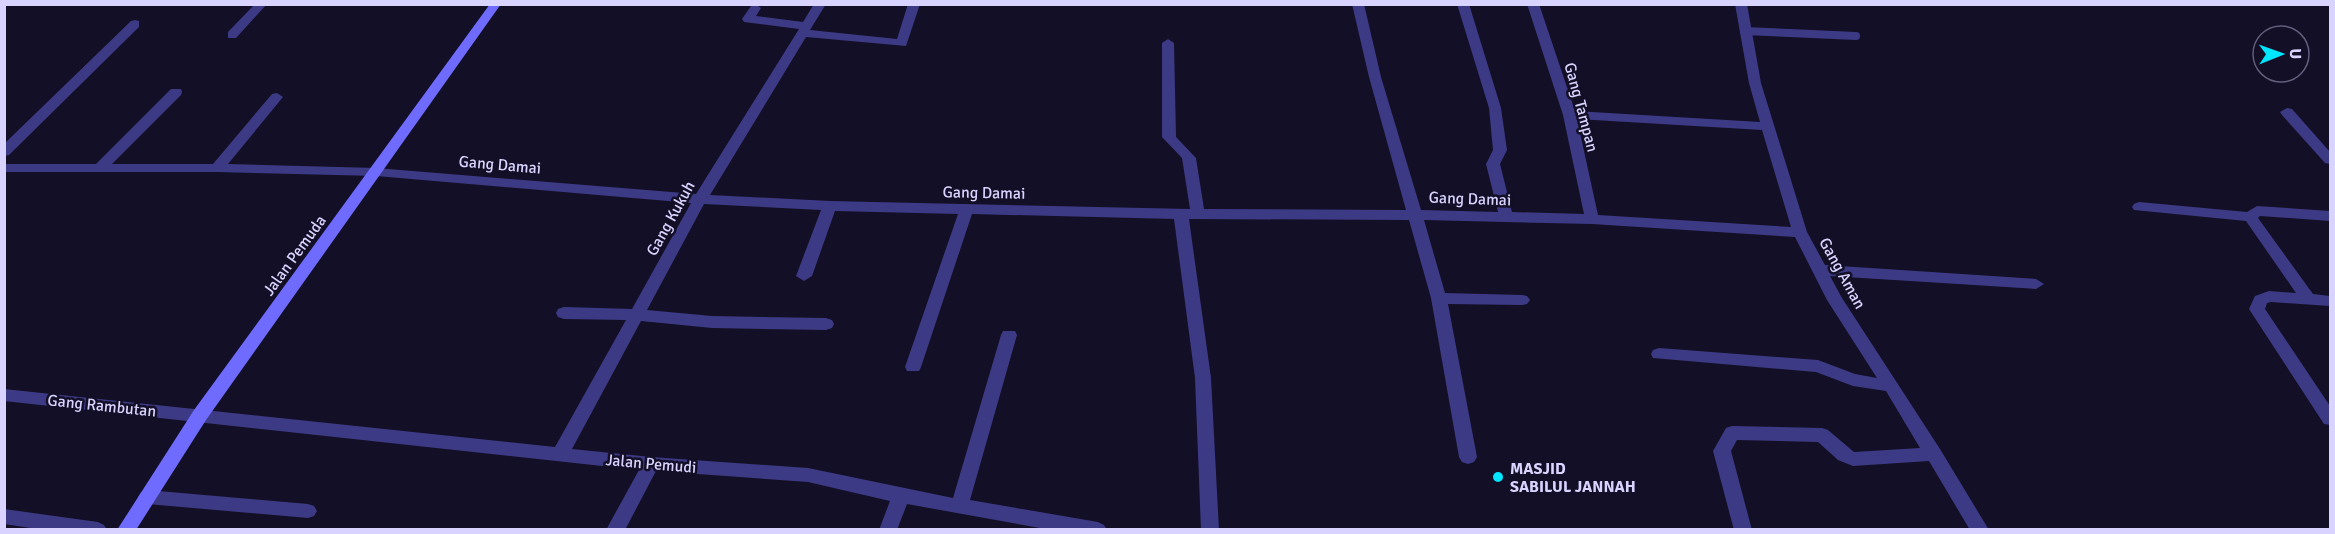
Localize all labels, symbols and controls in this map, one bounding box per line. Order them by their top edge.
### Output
north arrow [2251,24,2311,84]
text: U [2285,48,2305,59]
street label: Gang Tampan [1559,60,1603,154]
street label: Gang Damai [458,151,542,179]
street label: Gang Kukuh [642,178,700,259]
street label: Gang Damai [942,182,1025,204]
street label: Gang Damai [1428,188,1512,210]
street label: Jalan Pemuda [259,211,331,300]
street label: Gang Aman [1814,234,1870,313]
street label: Gang Rambutan [47,390,157,422]
street label: Jalan Pemudi [605,450,697,478]
place label: MASJID SABILUL JANNAH [1510,459,1636,497]
marker: MASJID SABILUL JANNAH [1491,470,1505,484]

